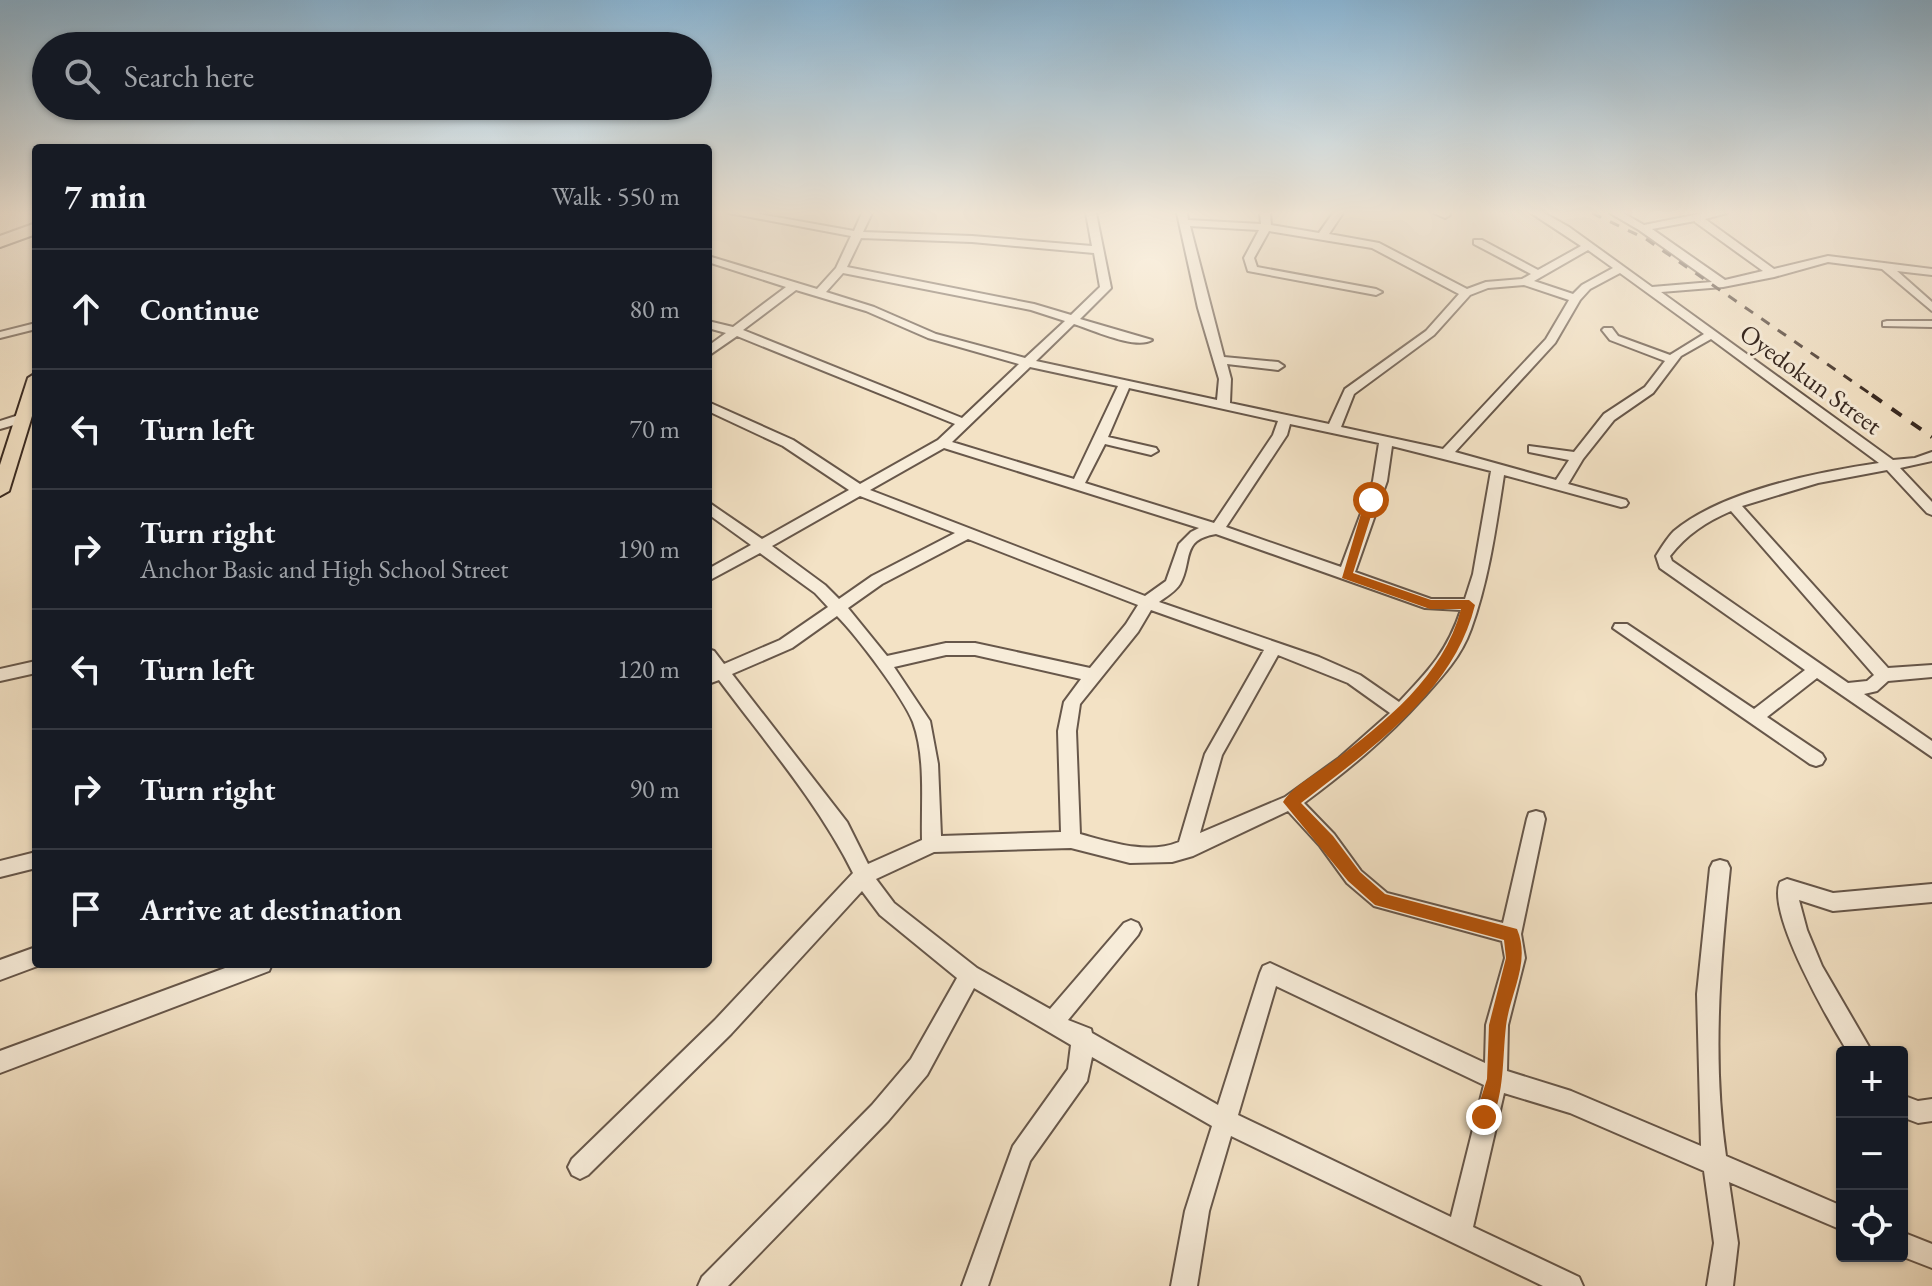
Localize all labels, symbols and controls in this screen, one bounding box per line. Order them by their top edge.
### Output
search box [32,32,712,120]
icon: search [60,54,104,98]
text: Search here [124,57,254,96]
text: 7 min [64,174,147,218]
text: Walk · 550 m [552,179,680,213]
icon: ahead [64,287,108,331]
text: Continue [140,290,259,329]
text: 80 m [630,292,680,326]
street label: Oyedokun Street [1733,316,1889,442]
icon: left [64,407,108,451]
text: Turn left [140,410,254,449]
text: 70 m [630,412,680,446]
route start [1353,482,1389,518]
text: Turn right [140,513,276,552]
icon: right [64,527,108,571]
text: 190 m [617,532,680,566]
text: Anchor Basic and High School Street [140,552,508,586]
icon: left [64,647,108,691]
text: Turn left [140,650,254,689]
text: 120 m [617,652,680,686]
icon: right [64,767,108,811]
text: Turn right [140,770,276,809]
text: 90 m [630,772,680,806]
icon: arrive [64,887,108,931]
text: Arrive at destination [140,890,402,929]
map controls [1836,1046,1908,1262]
button: + [1836,1046,1908,1118]
route end [1466,1099,1502,1135]
button: − [1836,1118,1908,1190]
button: locate [1836,1190,1908,1262]

